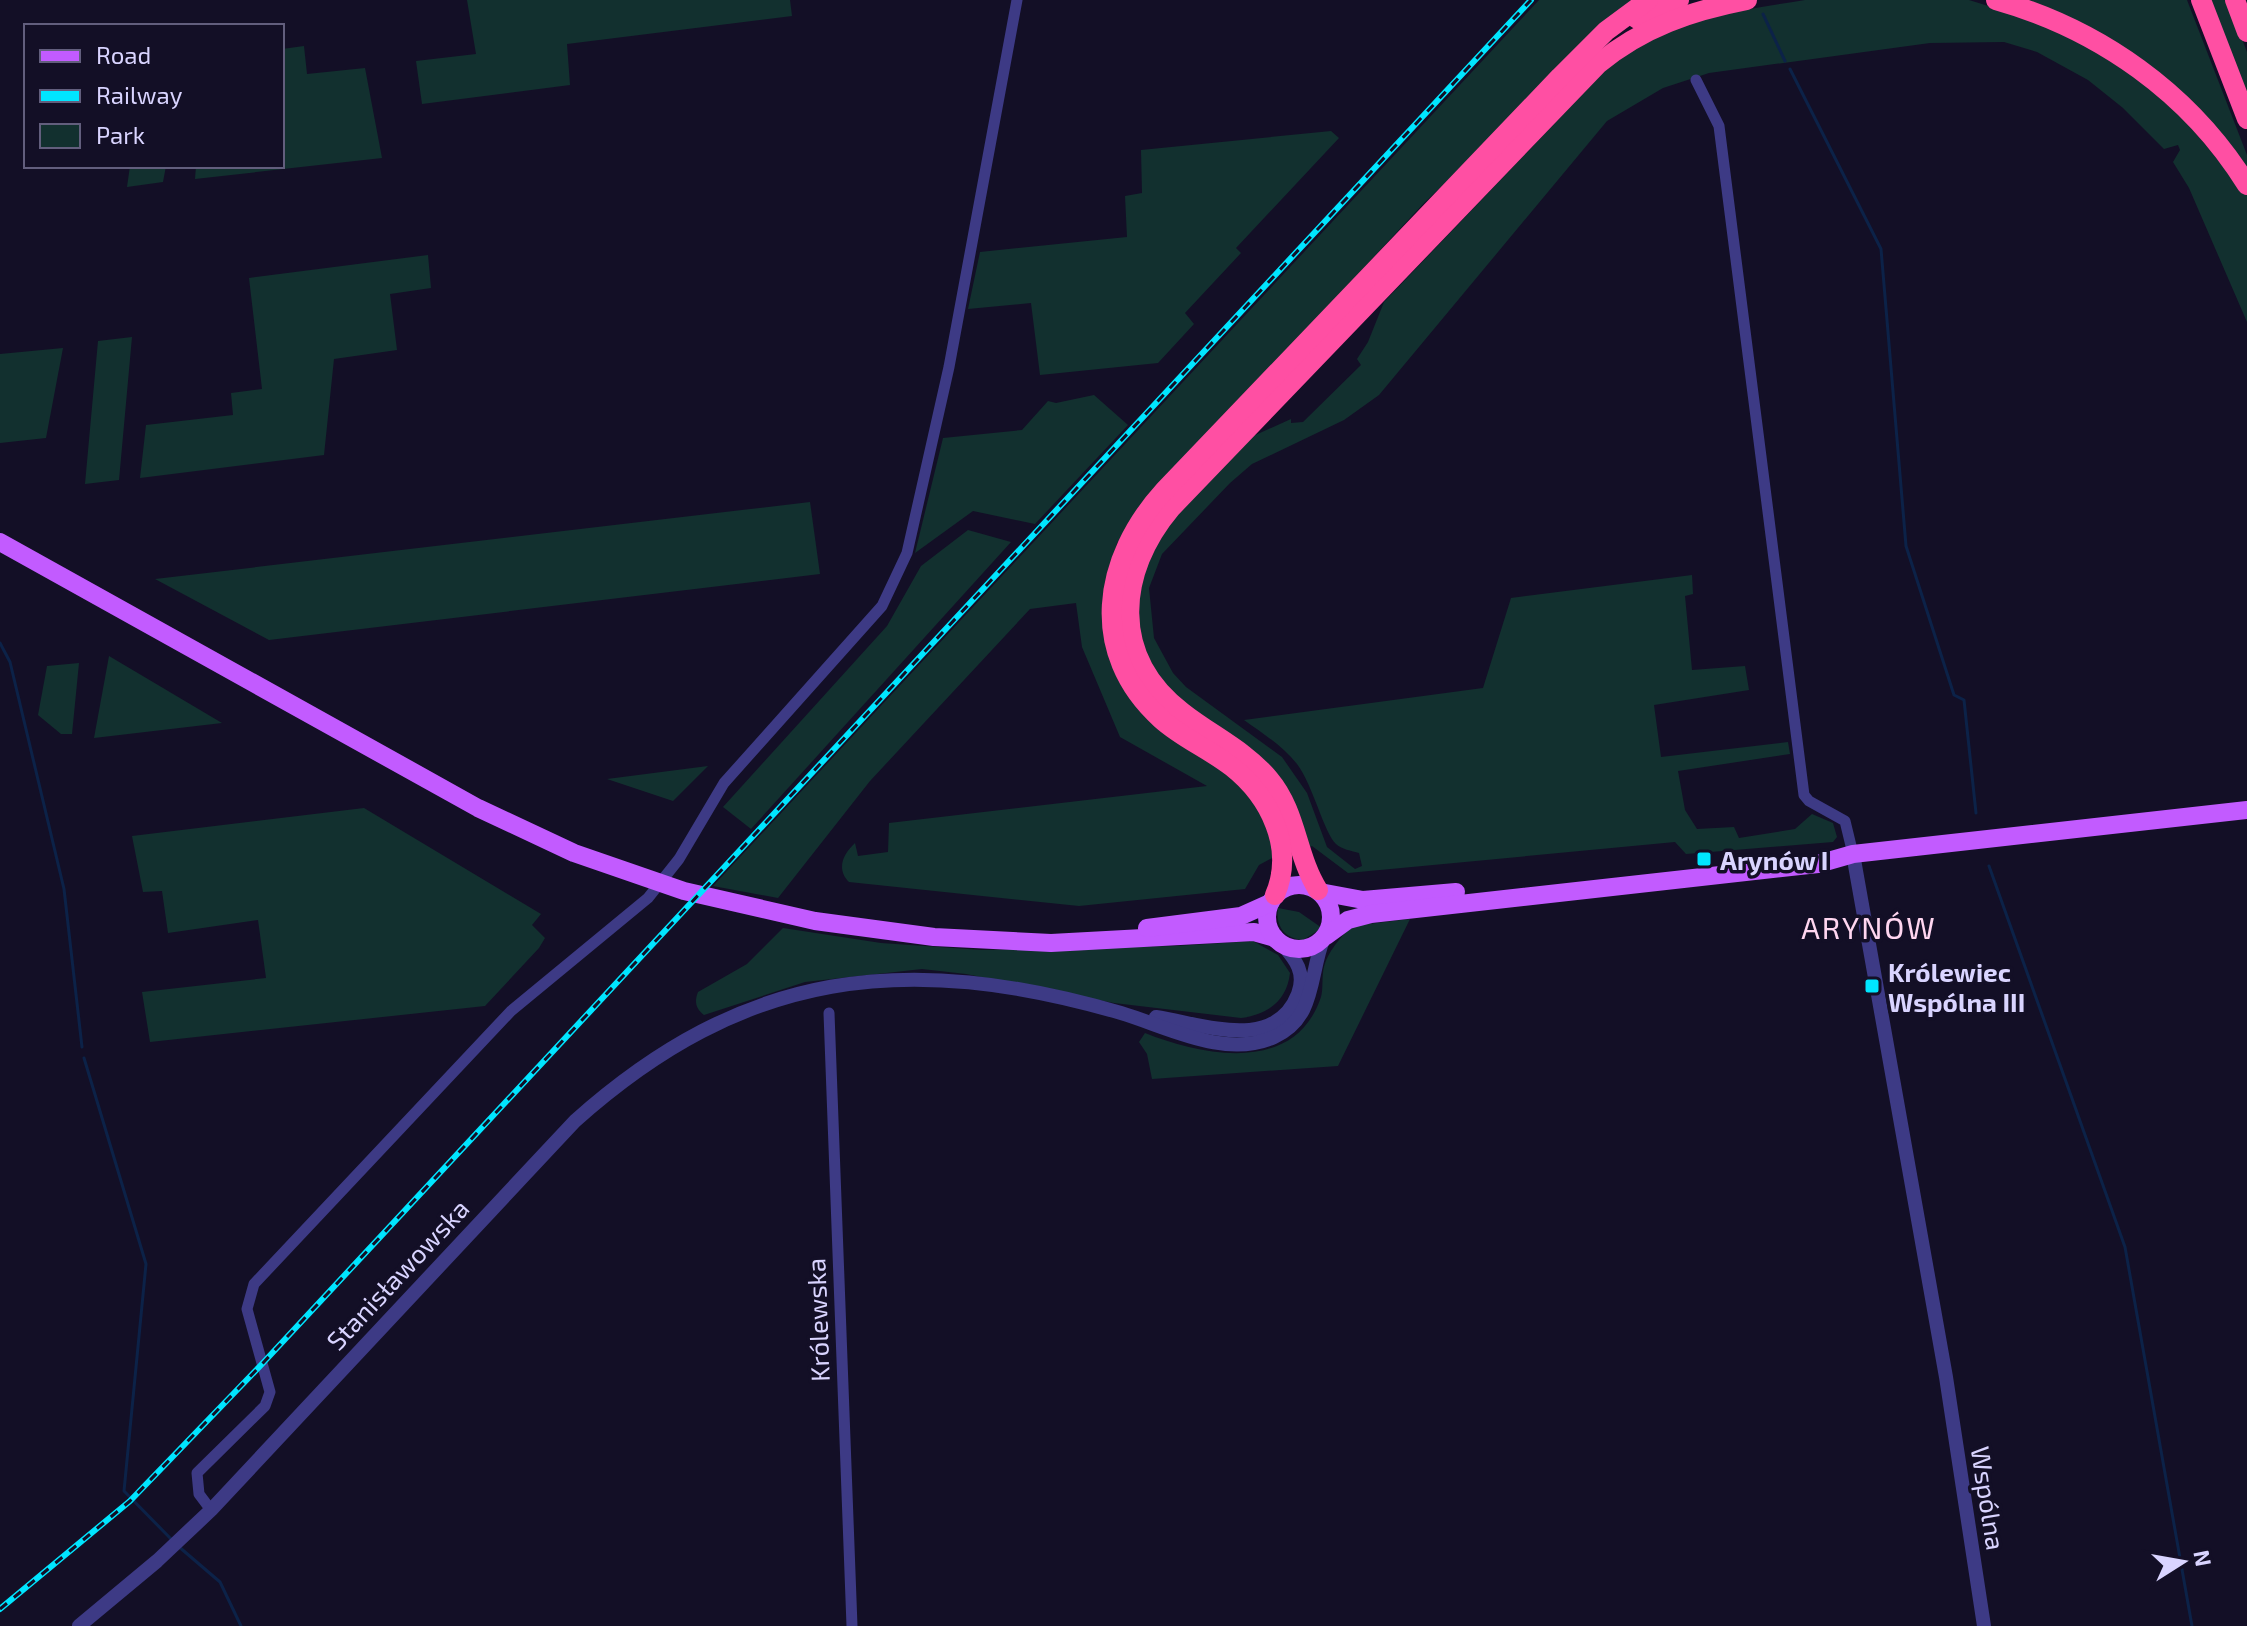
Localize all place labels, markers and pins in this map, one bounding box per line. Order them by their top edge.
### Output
place label: Arynów I [1720,844,1828,876]
marker: Arynów I [1695,850,1713,868]
place label: Królewiec Wspólna III [1888,956,2025,1017]
marker: Królewiec Wspólna III [1863,977,1881,995]

